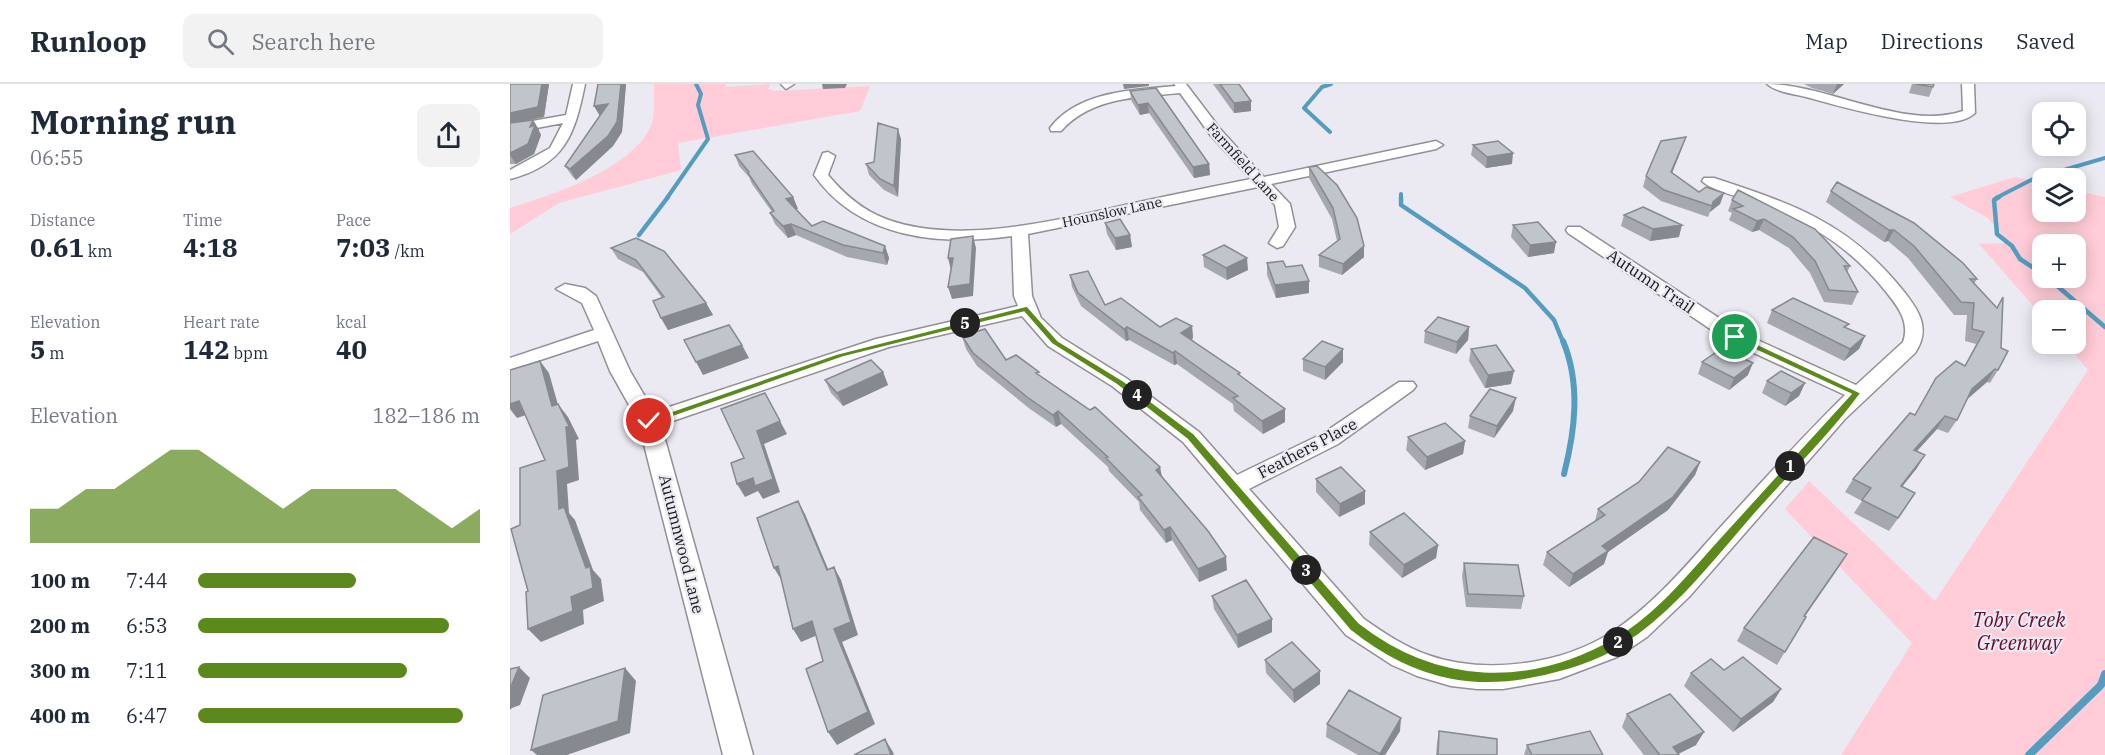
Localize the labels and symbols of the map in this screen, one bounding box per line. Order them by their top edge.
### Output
street label: Farmfield Lane [1203,119,1283,205]
street label: Hounslow Lane [1060,193,1164,231]
street label: Autumn Trail [1603,244,1699,318]
pin: 5 [950,308,980,338]
pin [1709,311,1760,362]
pin: 4 [1122,380,1152,410]
pin [623,395,674,446]
street label: Feathers Place [1254,413,1360,483]
pin: 1 [1775,451,1805,481]
street label: Autumnwood Lane [655,472,709,616]
pin: 3 [1291,555,1321,585]
park label: Toby Creek Greenway [1972,606,2066,656]
pin: 2 [1603,627,1633,657]

